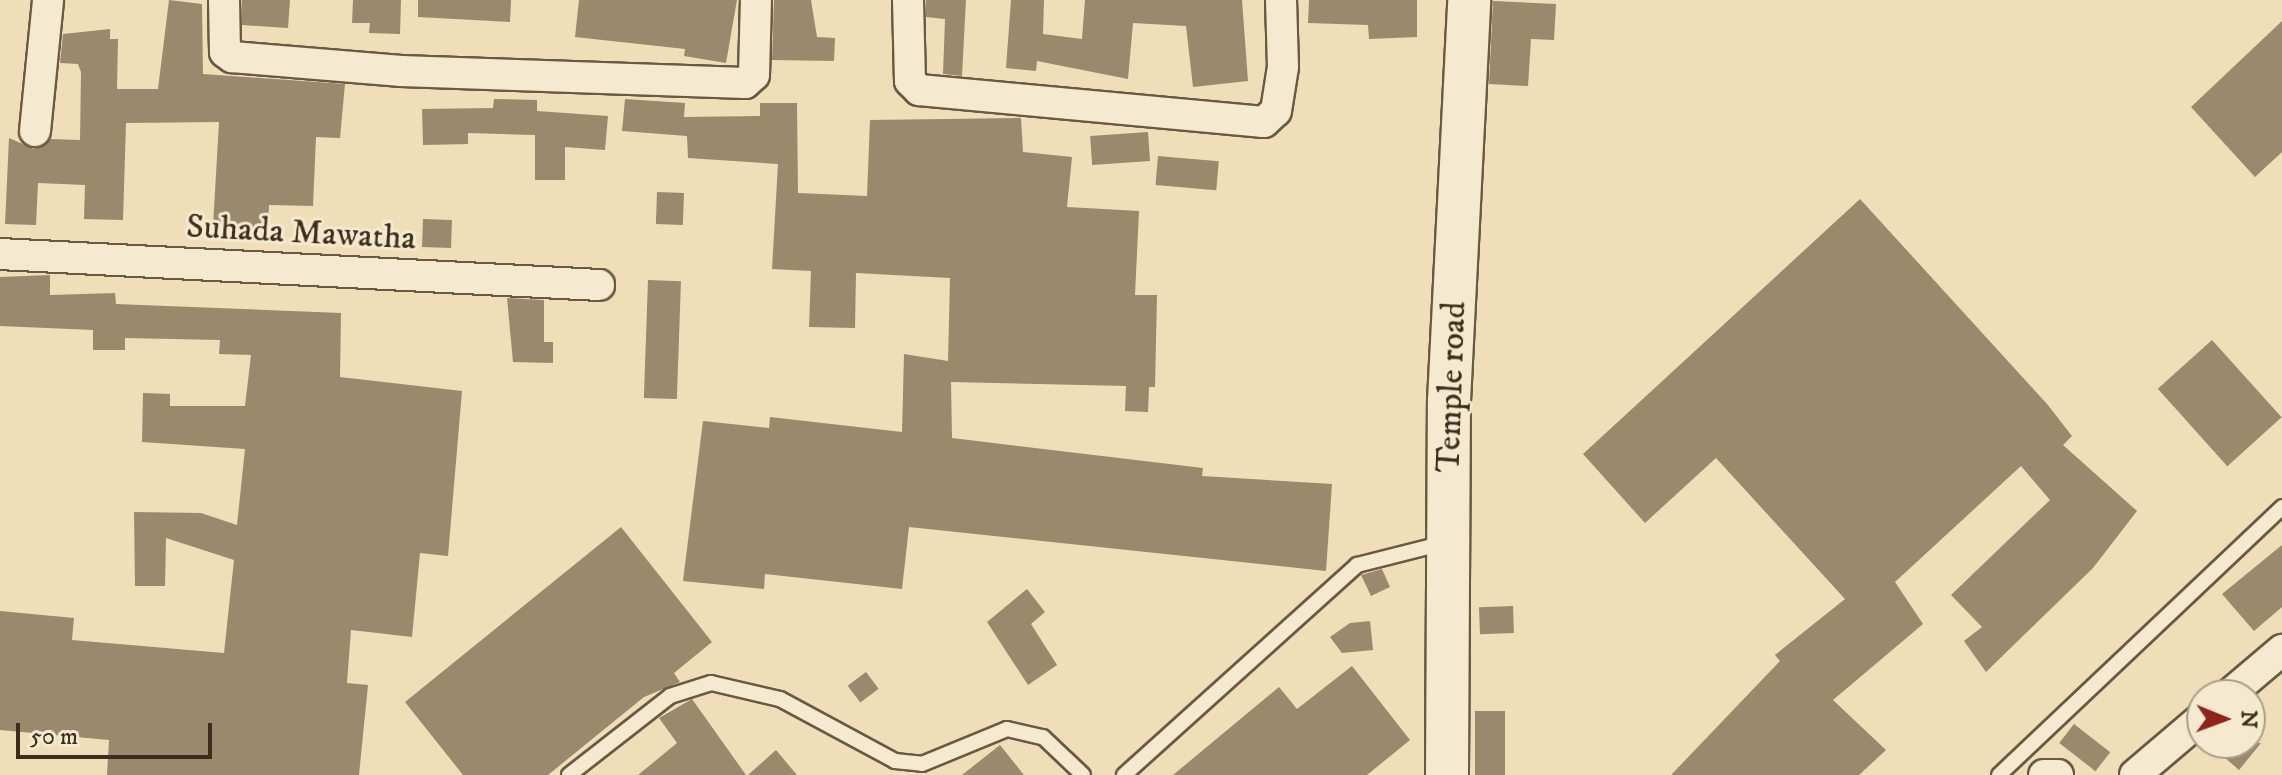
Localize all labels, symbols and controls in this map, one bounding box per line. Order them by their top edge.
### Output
street label: Suhada Mawatha [185,207,417,259]
street label: Temple road [1429,301,1475,473]
north arrow [2186,679,2266,759]
scale bar [20,707,216,757]
text: N [2235,710,2262,729]
text: 50 m [30,722,78,752]

